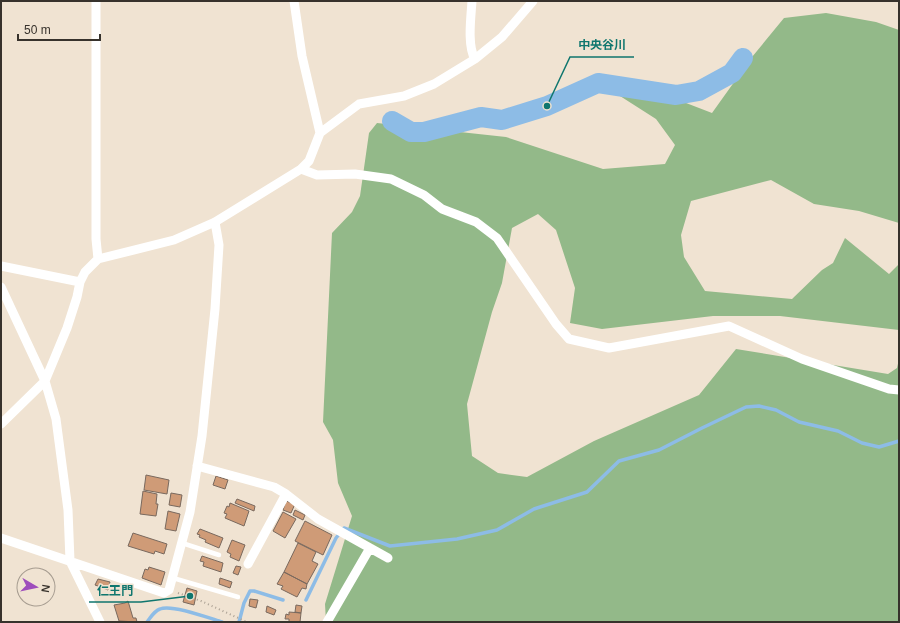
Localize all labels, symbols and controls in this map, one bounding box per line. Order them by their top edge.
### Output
scale bar [18,16,100,42]
text: 50 m [24,23,51,37]
callout: 中央谷川 [570,33,634,57]
text: 中央谷川 [578,38,626,52]
north arrow [16,567,56,607]
callout: 仁王門 [89,578,141,602]
text: N [39,584,52,593]
text: 仁王門 [97,584,133,598]

